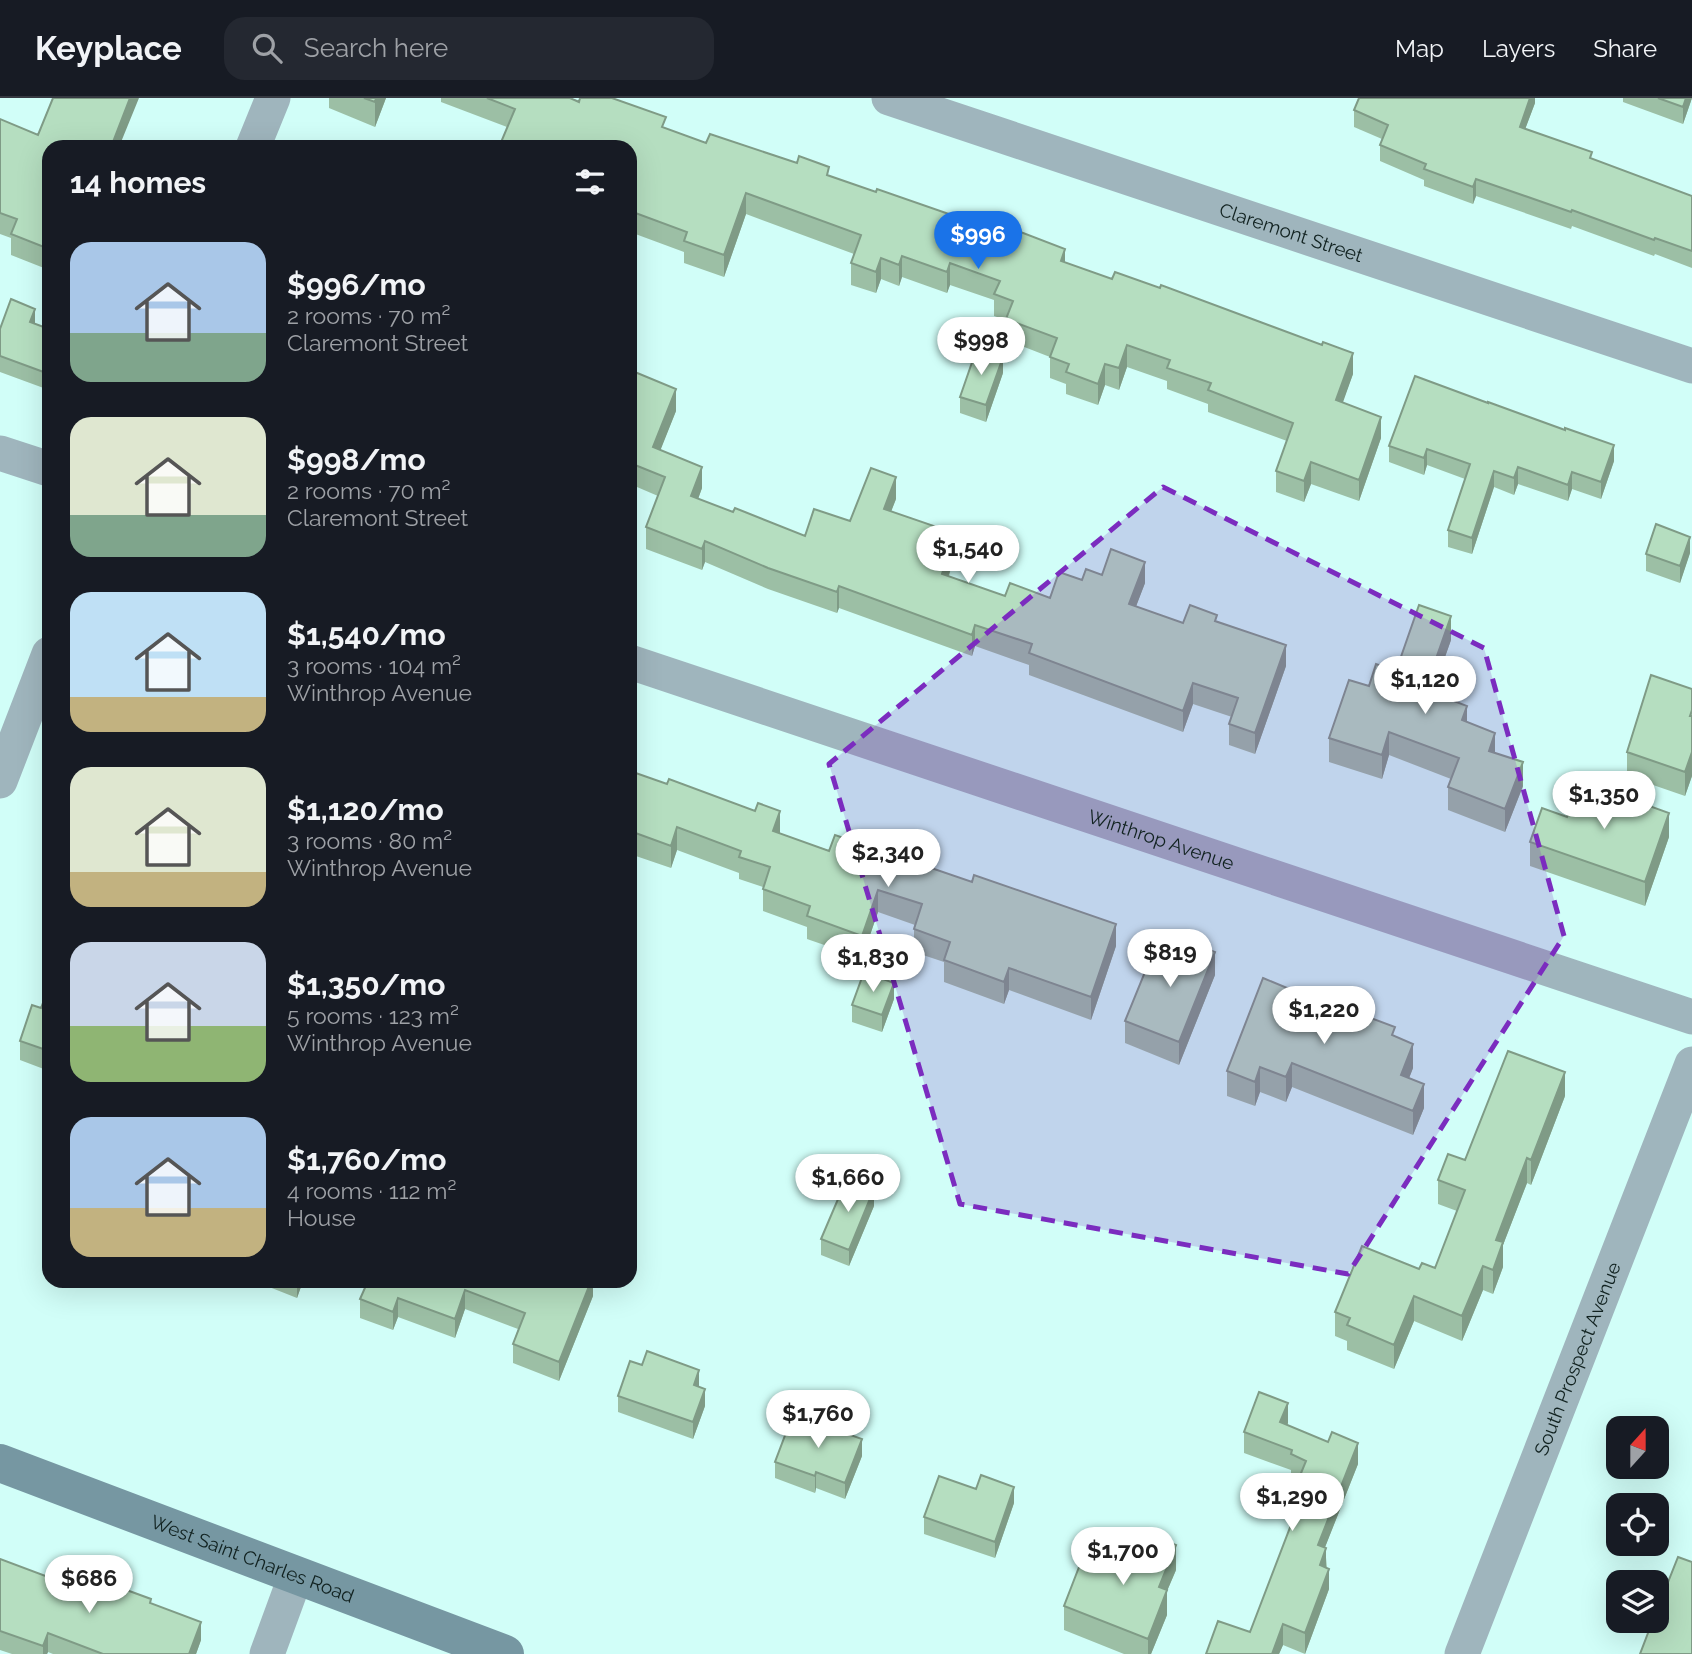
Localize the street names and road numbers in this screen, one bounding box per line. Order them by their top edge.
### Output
street label: Claremont Street [1217,198,1366,267]
street label: Winthrop Avenue [1085,805,1237,874]
street label: South Prospect Avenue [1530,1259,1625,1459]
street label: West Saint Charles Road [148,1510,357,1607]

